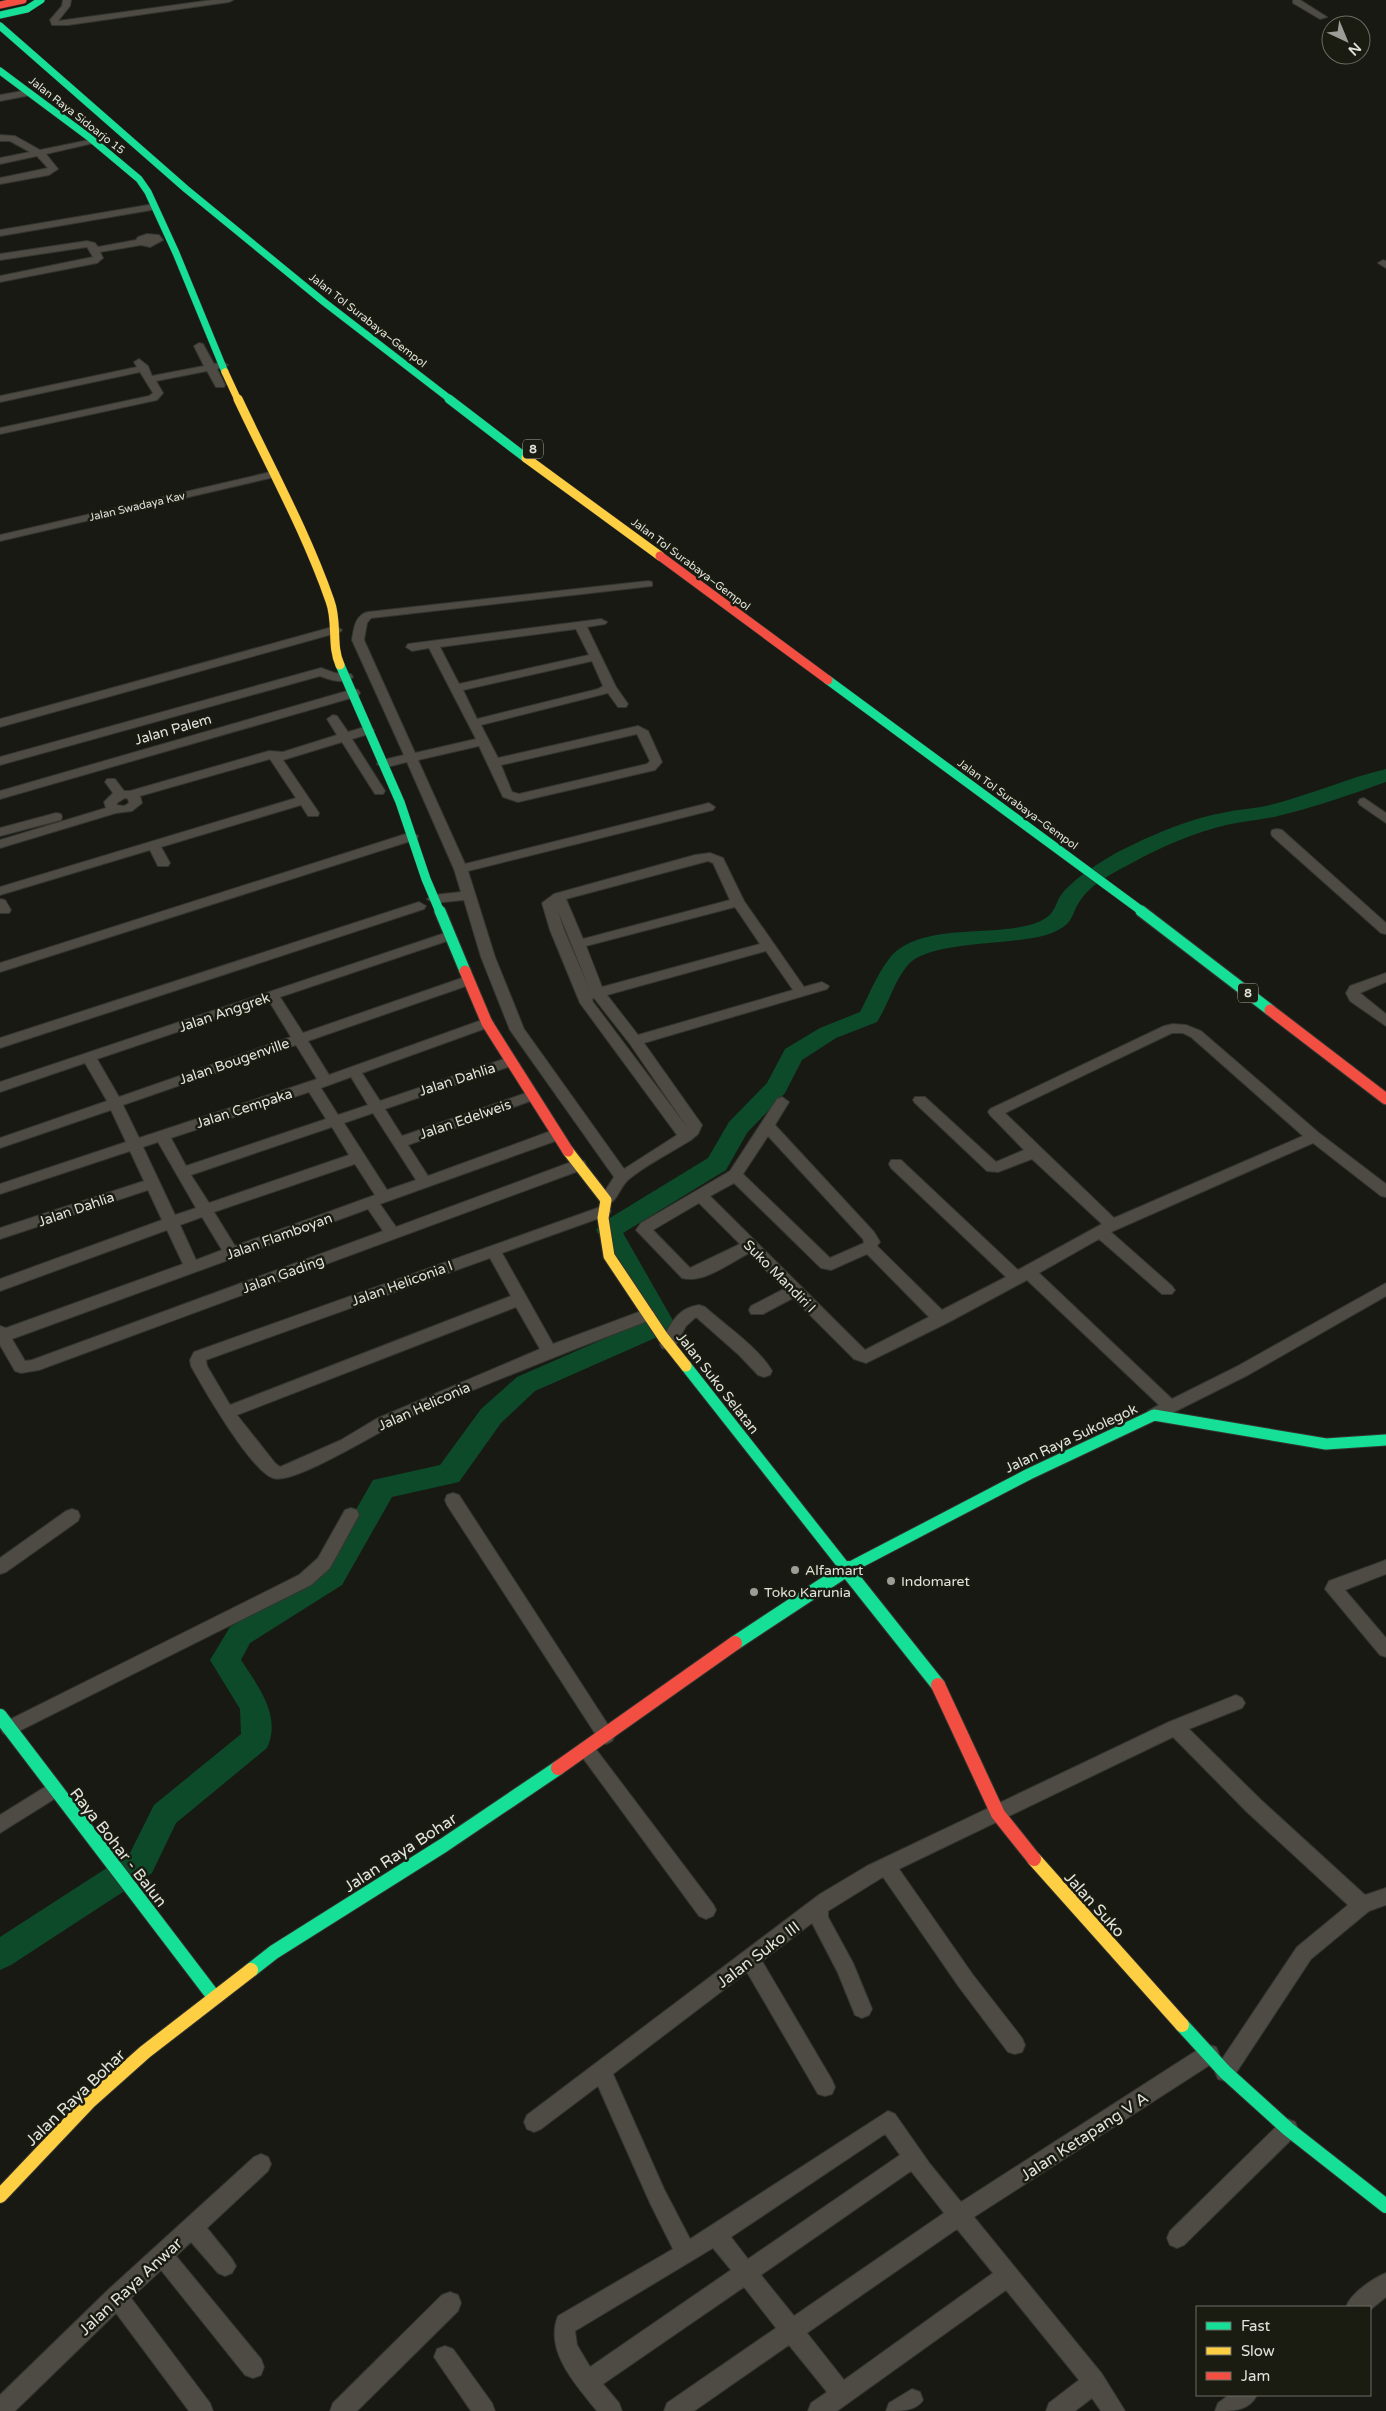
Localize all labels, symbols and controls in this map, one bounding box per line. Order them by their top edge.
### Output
north arrow [1321,15,1371,65]
text: N [1345,39,1365,59]
street label: Jalan Raya Sidoarjo 15 [26,74,127,157]
street label: Jalan Tol Surabaya–Gempol [306,271,429,370]
road number: 8 [523,439,543,458]
street label: Jalan Swadaya Kav [88,489,187,524]
street label: Jalan Tol Surabaya–Gempol [629,515,753,613]
street label: Jalan Palem [133,710,213,749]
street label: Jalan Tol Surabaya–Gempol [955,756,1080,852]
road number: 8 [1238,984,1258,1002]
street label: Jalan Anggrek [176,989,272,1036]
street label: Jalan Bougenville [177,1035,292,1088]
street label: Jalan Dahlia [417,1059,498,1100]
street label: Jalan Cempaka [194,1085,294,1132]
street label: Jalan Edelweis [417,1096,514,1143]
street label: Jalan Dahlia [36,1188,117,1230]
street label: Jalan Flamboyan [224,1209,335,1264]
street label: Suko Mandiri I [740,1237,819,1316]
street label: Jalan Gading [240,1252,327,1297]
street label: Jalan Heliconia I [349,1257,455,1310]
street label: Jalan Suko Selatan [673,1329,762,1437]
street label: Jalan Heliconia [376,1379,473,1434]
street label: Jalan Raya Sukolegok [1002,1400,1140,1477]
place label: Alfamart [805,1562,864,1579]
marker: Alfamart [789,1564,801,1576]
place label: Indomaret [901,1573,971,1590]
marker: Indomaret [885,1575,897,1587]
place label: Toko Karunia [764,1584,851,1601]
marker: Toko Karunia [748,1586,760,1598]
street label: Raya Bohar - Balun [65,1784,171,1911]
street label: Jalan Raya Bohar [340,1808,462,1897]
street label: Jalan Suko [1060,1868,1129,1941]
street label: Jalan Suko III [713,1917,804,1993]
street label: Jalan Raya Bohar [22,2044,130,2150]
street label: Jalan Ketapang V A [1017,2088,1152,2186]
street label: Jalan Raya Anwar [75,2233,187,2340]
legend [1196,2306,1371,2396]
text: Fast [1241,2317,1271,2335]
text: Slow [1241,2342,1275,2360]
text: Jam [1241,2367,1270,2385]

